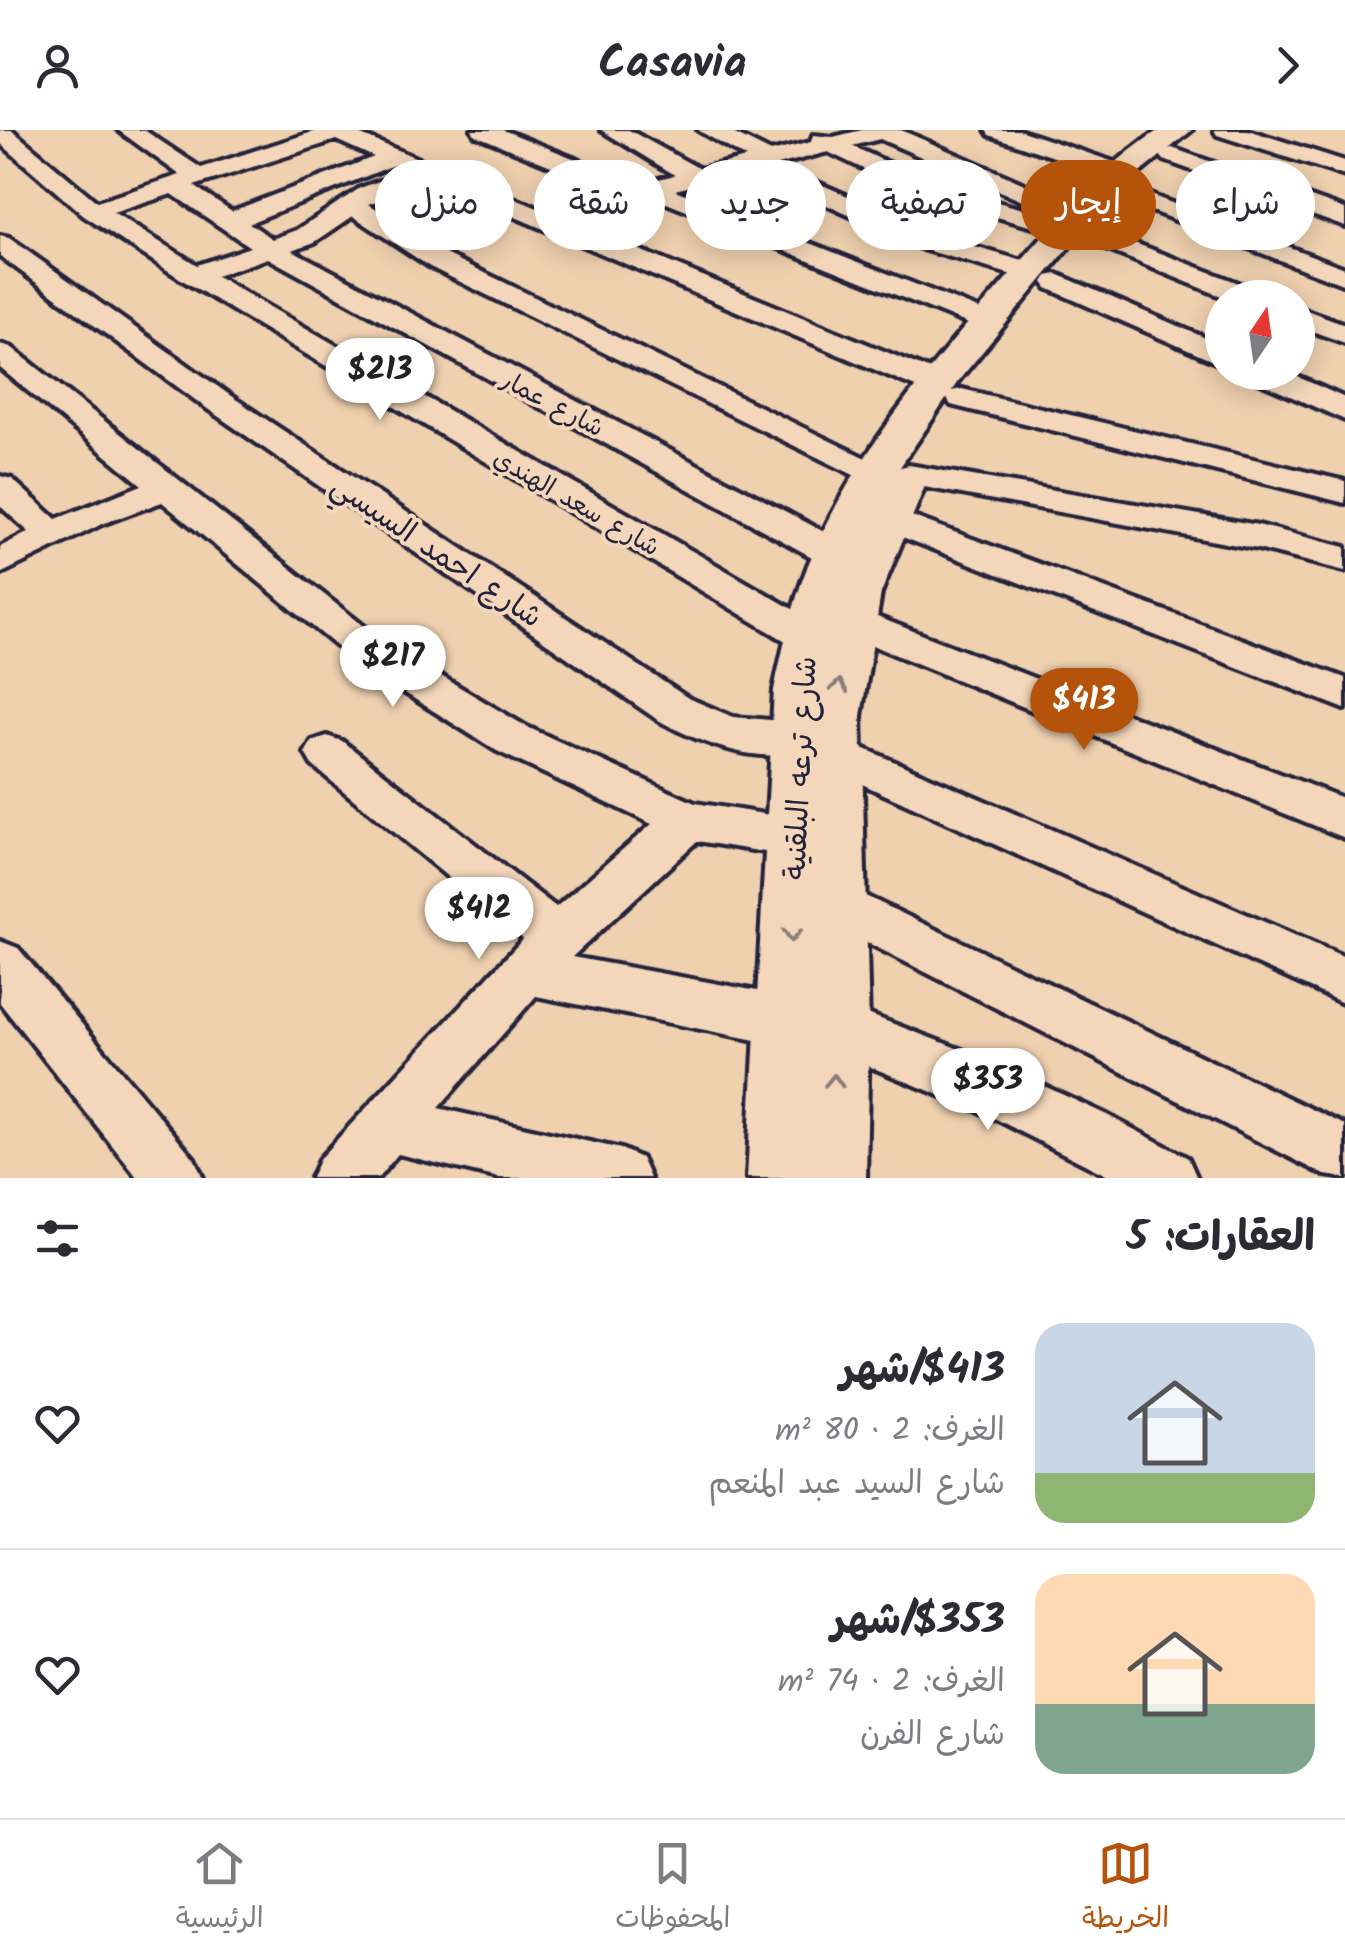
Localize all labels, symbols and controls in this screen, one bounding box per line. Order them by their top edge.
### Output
text: Casavia [598,29,747,101]
icon: person [30,38,85,93]
icon: forward [1260,38,1315,93]
chip: منزل [375,160,514,250]
chip: شقة [534,160,665,250]
chip: جديد [685,160,826,250]
chip: تصفية [846,160,1001,250]
chip: إيجار [1021,160,1156,250]
chip: شراء [1176,160,1315,250]
north arrow [1205,280,1315,390]
map controls [1205,280,1315,390]
pin: $213 [321,338,439,423]
text: $213 [348,345,412,396]
street label: شارع عمار [492,360,611,449]
street label: شارع سعد الهندي [485,440,667,568]
street label: شارع احمد السيسي [320,464,552,642]
pin: $217 [334,625,452,710]
text: $217 [362,632,424,683]
street label: شارع ترعه البلقنية [772,655,832,881]
pin: $413 [1025,668,1143,753]
text: $413 [1052,675,1116,726]
one-way arrow [828,678,849,694]
pin: $412 [420,877,538,962]
text: $412 [447,884,511,935]
one-way arrow [782,927,803,943]
pin: $353 [929,1048,1047,1133]
text: $353 [953,1055,1023,1106]
one-way arrow [823,1072,844,1088]
text: العقارات: 5 [1127,1205,1315,1272]
icon: filters [30,1211,85,1266]
text: $413/شهر [840,1337,1005,1404]
icon: home [1115,1363,1235,1483]
icon: heart [30,1396,85,1451]
text: الغرف: 2 · 80 m² [775,1406,1005,1457]
text: شارع السيد عبد المنعم [709,1459,1005,1510]
text: $353/شهر [831,1588,1005,1655]
icon: home [1115,1614,1235,1734]
icon: heart [30,1647,85,1702]
text: الغرف: 2 · 74 m² [778,1657,1005,1708]
text: شارع الفرن [860,1710,1005,1761]
tab: الرئيسية [176,1836,264,1942]
tab: المحفوظات [615,1836,730,1942]
tab: الخريطة [1082,1836,1169,1942]

